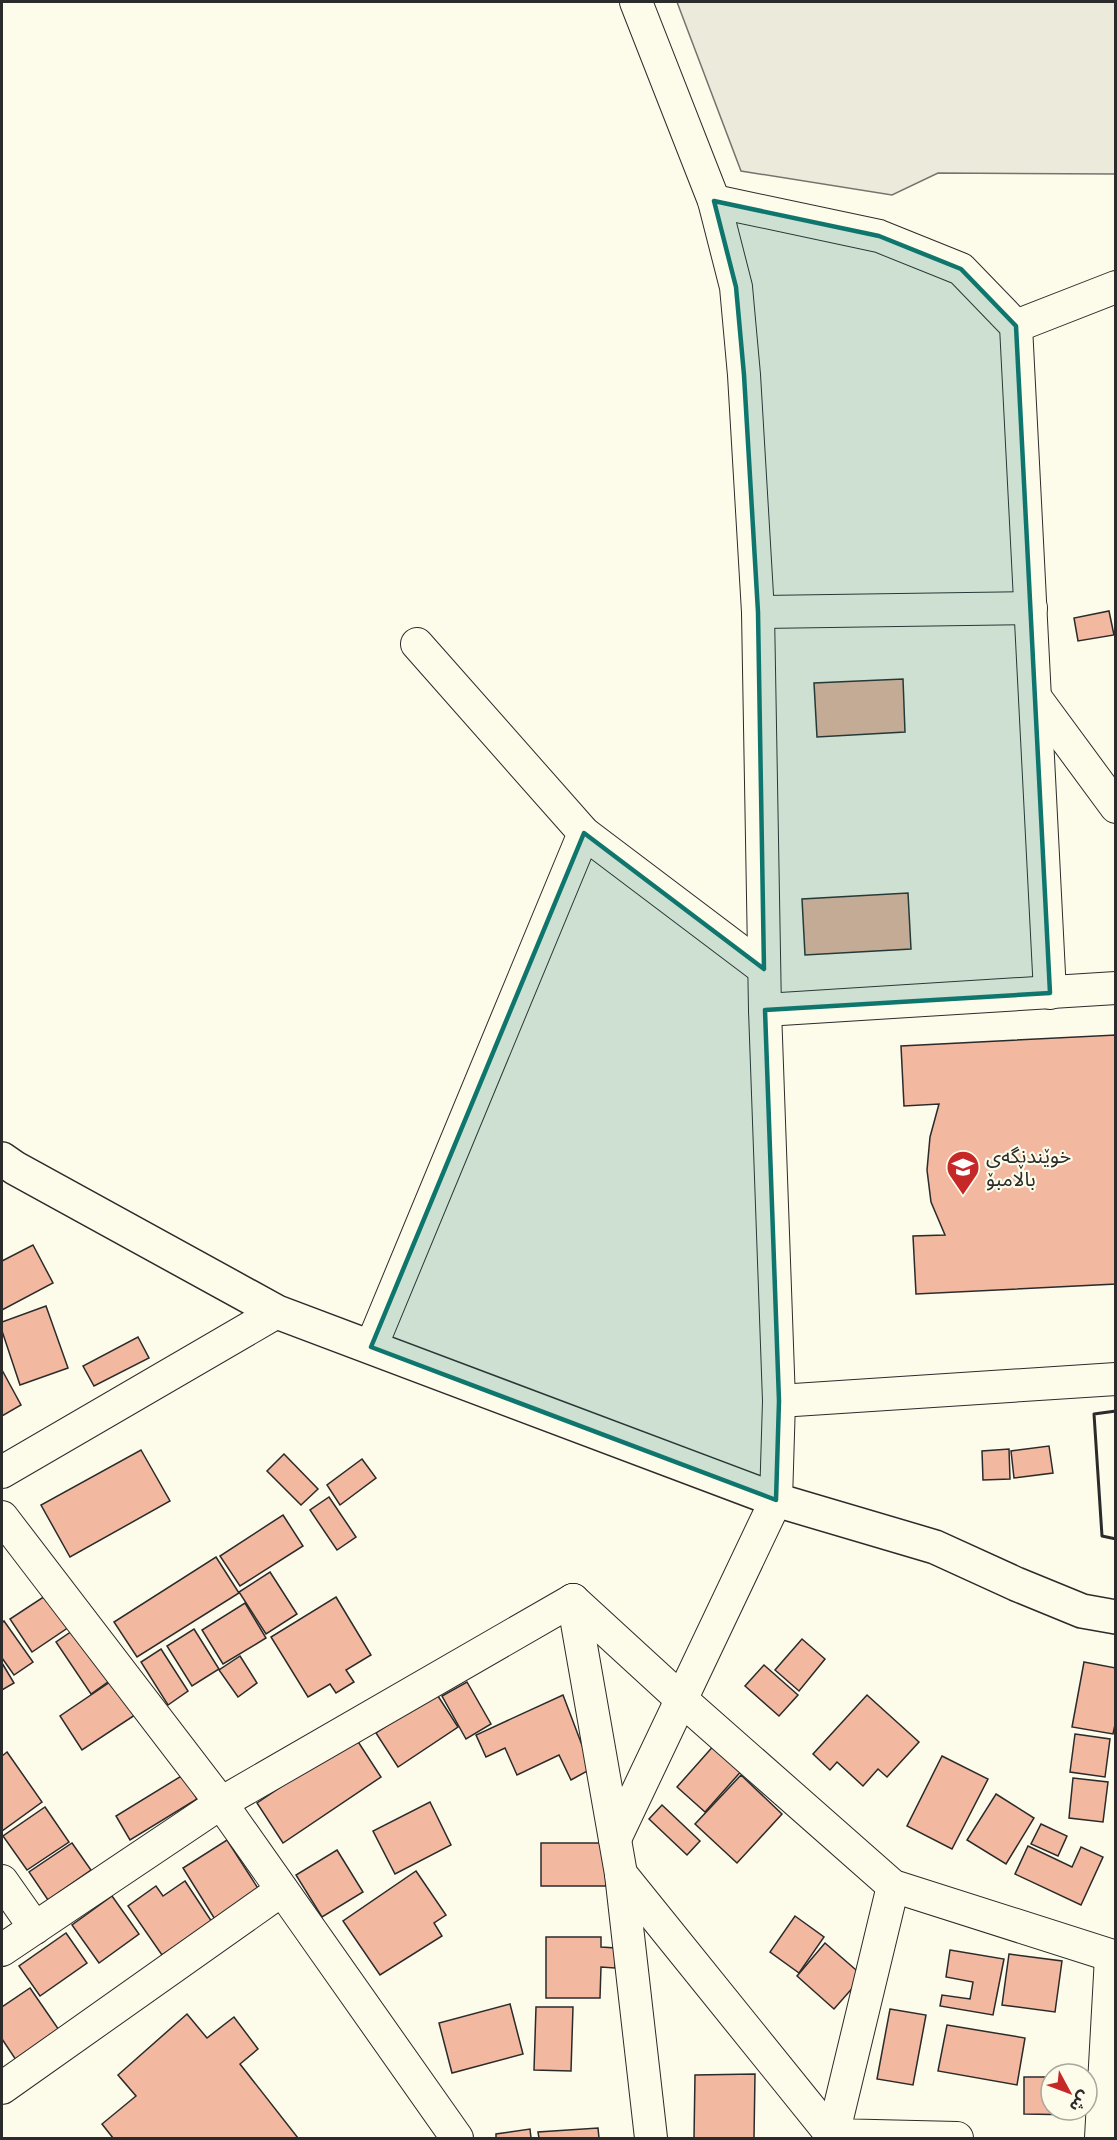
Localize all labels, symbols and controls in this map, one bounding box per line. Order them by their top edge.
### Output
place label: خوێندنگەی باڵامبۆ [986,1144,1071,1191]
school or university icon: خوێندنگەی باڵامبۆ [945,1149,981,1196]
north arrow [1039,2062,1099,2122]
text: ش [1066,2087,1094,2116]

